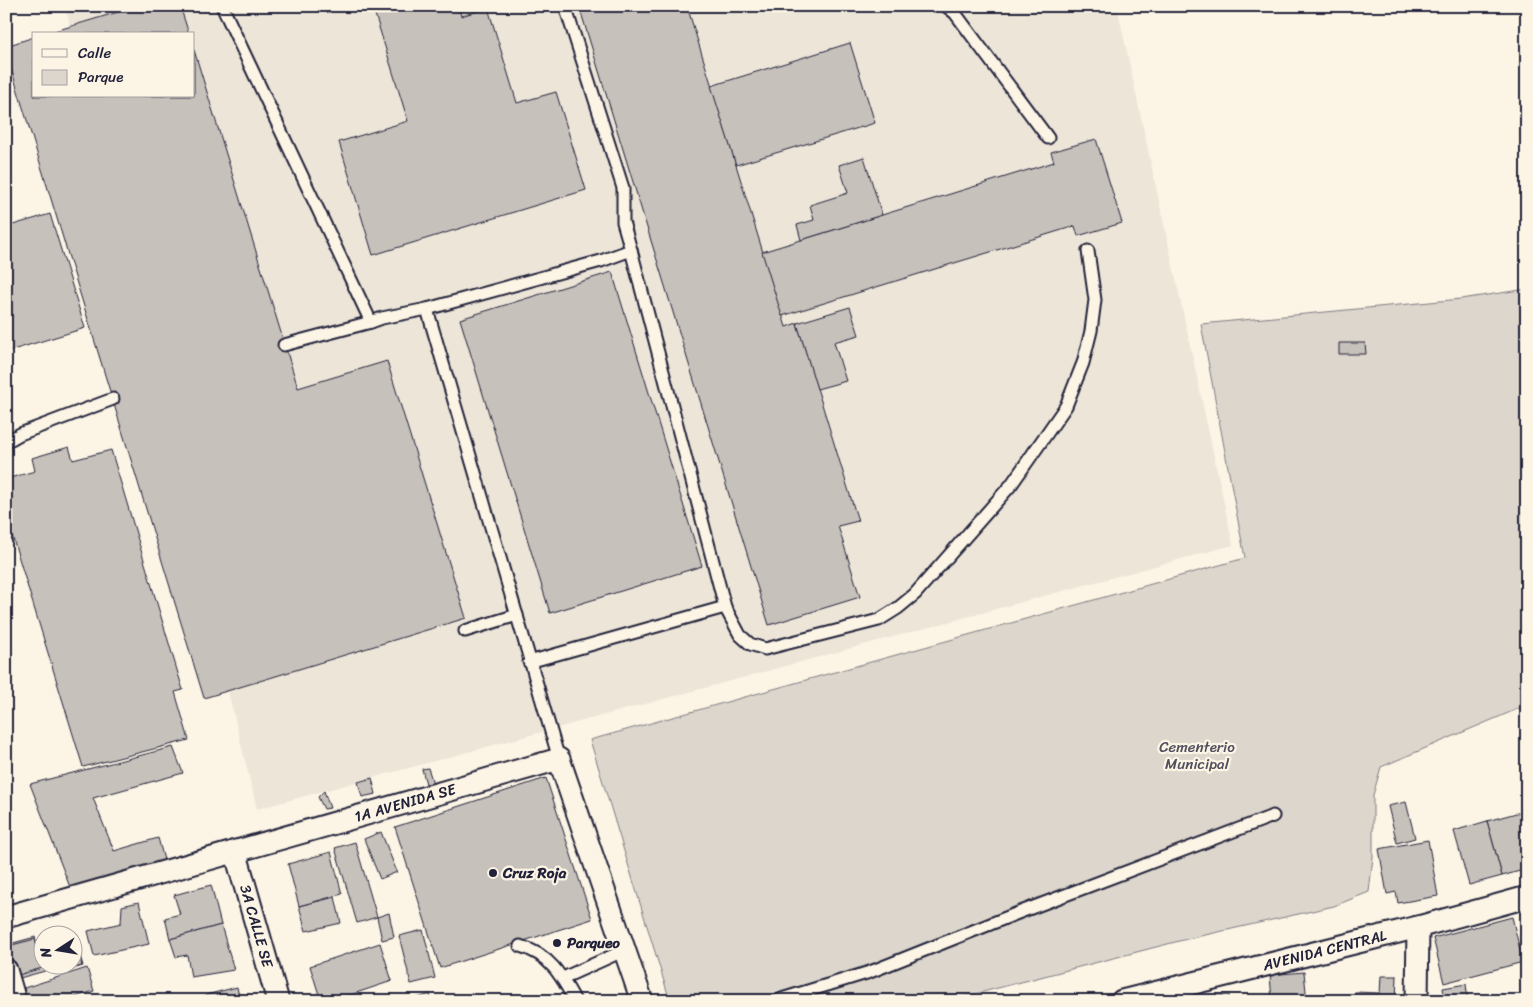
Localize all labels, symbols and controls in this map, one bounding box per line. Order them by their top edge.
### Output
legend [32,32,195,98]
text: Calle [78,40,111,66]
text: Parque [78,64,123,90]
park label: Cementerio Municipal [1159,734,1235,777]
street label: 1A AVENIDA SE [351,776,460,830]
place label: Cruz Roja [502,860,567,886]
marker: Cruz Roja [487,867,499,879]
street label: 3A CALLE SE [232,882,281,972]
street label: AVENIDA CENTRAL [1259,922,1389,979]
north arrow [32,924,82,974]
place label: Parqueo [567,930,620,956]
marker: Parqueo [551,937,563,949]
text: N [32,945,59,961]

